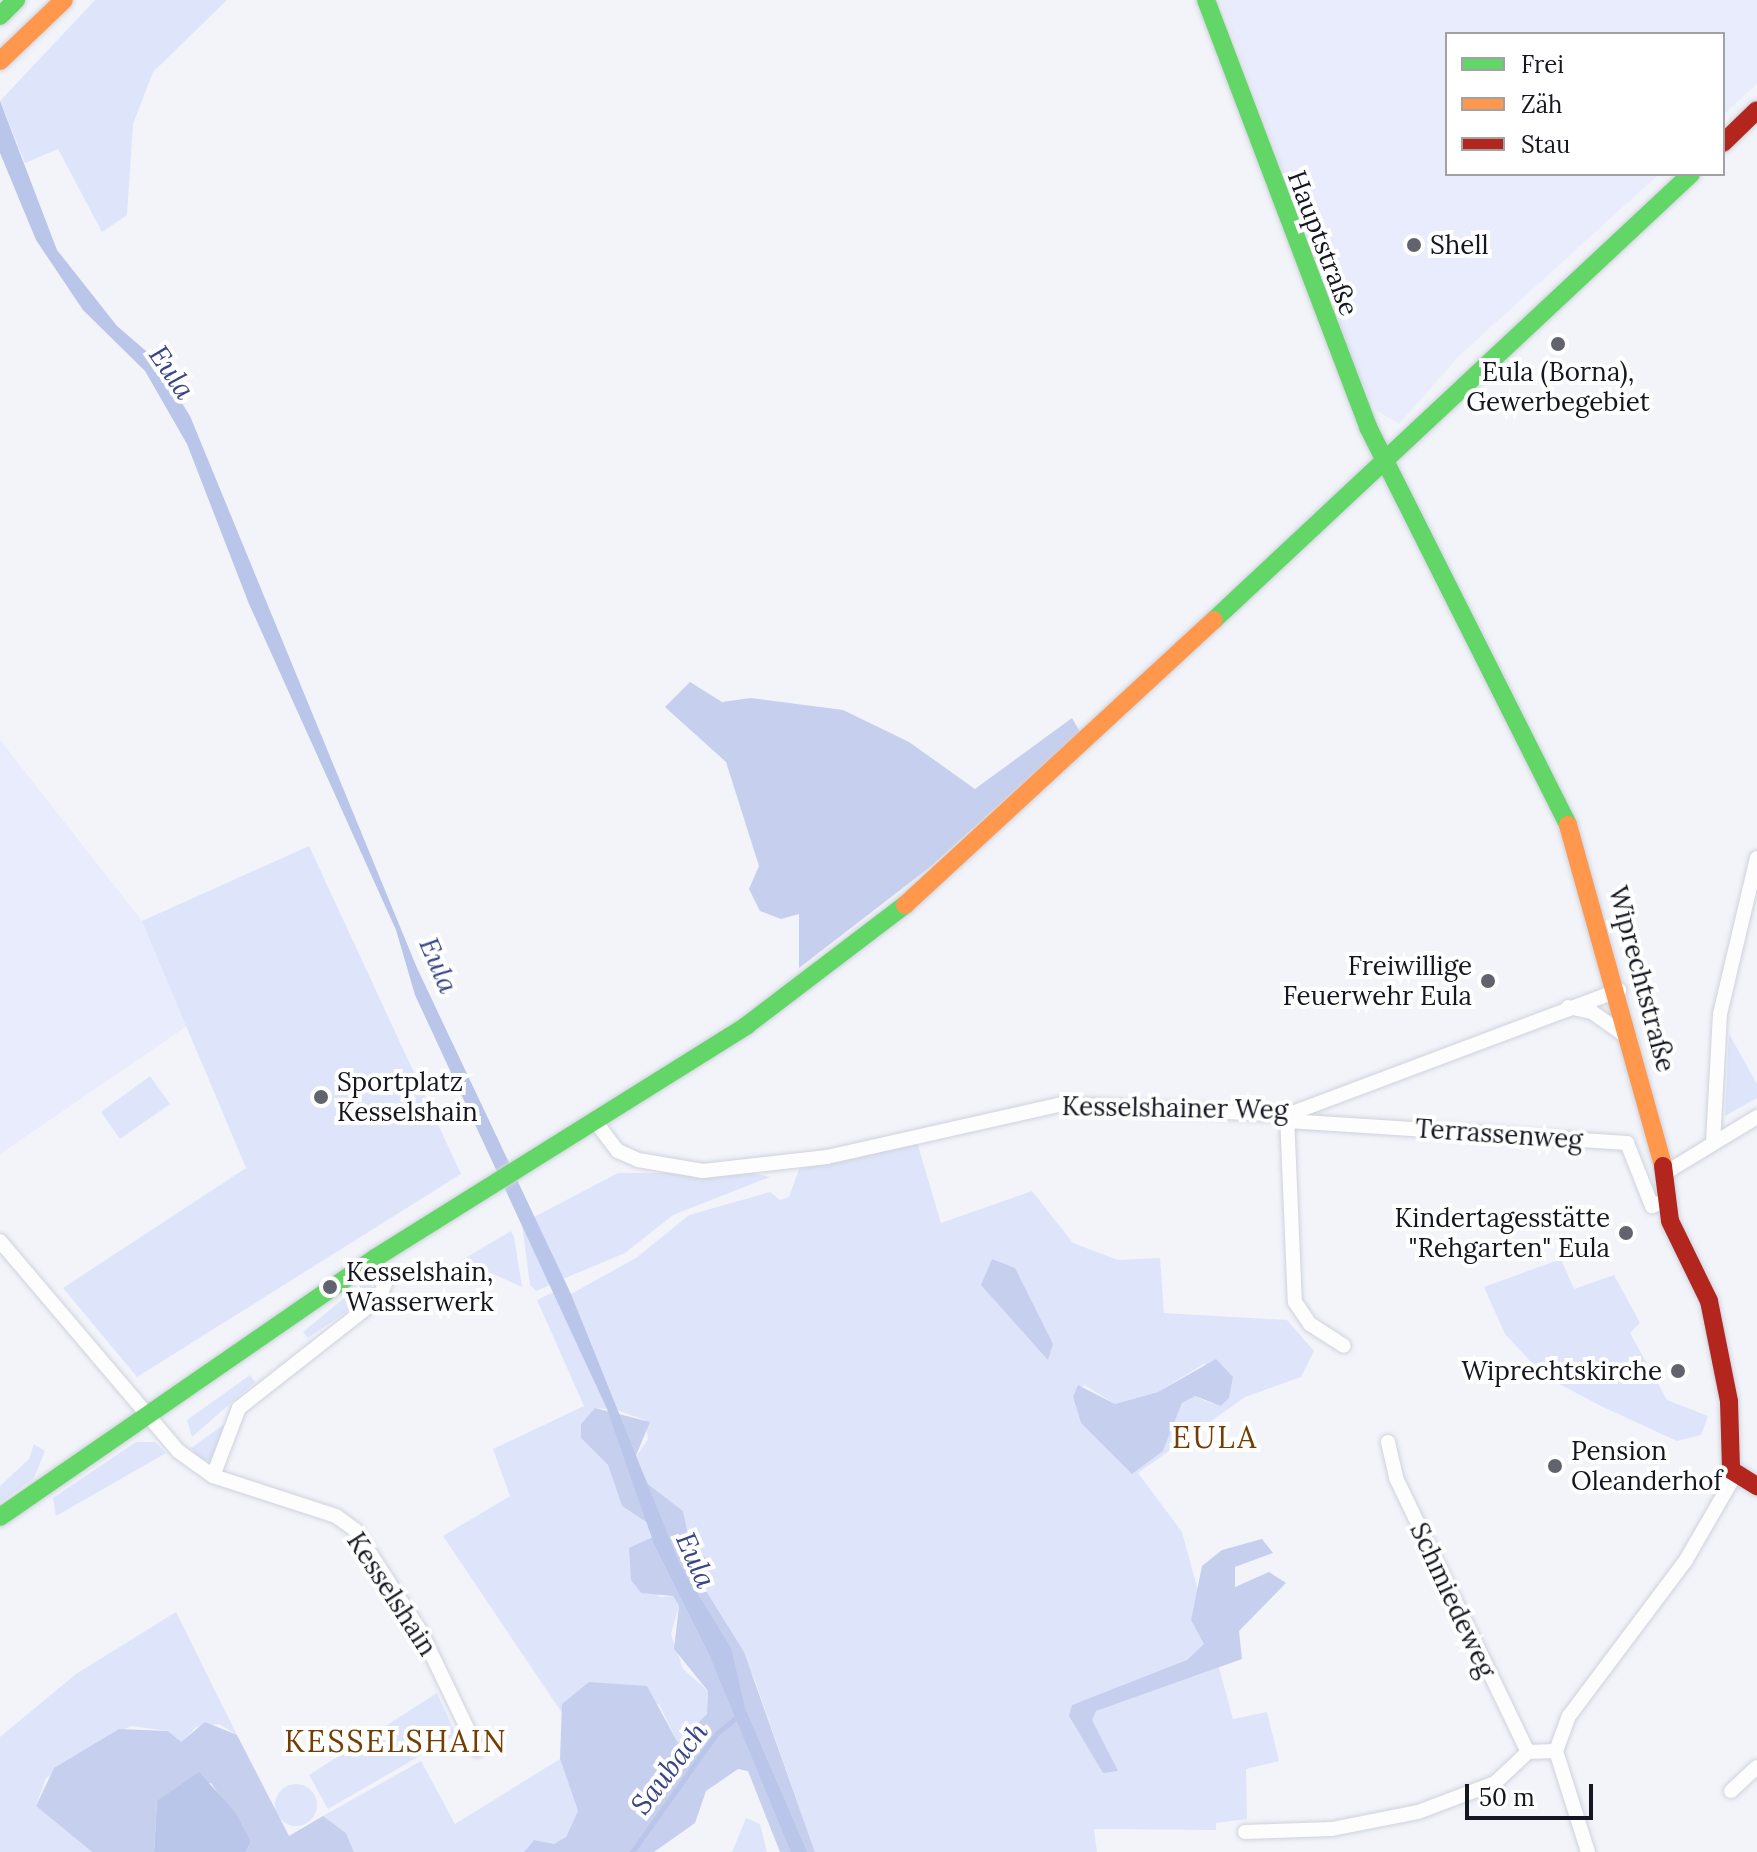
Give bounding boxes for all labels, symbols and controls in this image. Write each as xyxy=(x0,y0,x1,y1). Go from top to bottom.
legend xyxy=(1445,32,1725,176)
text: Frei xyxy=(1521,49,1564,80)
text: Zäh xyxy=(1521,89,1562,120)
text: Stau xyxy=(1521,129,1570,160)
street label: Hauptstraße xyxy=(1281,166,1365,320)
place label: Shell xyxy=(1430,229,1489,261)
marker: Shell xyxy=(1405,236,1423,254)
marker: Eula (Borna), Gewerbegebiet xyxy=(1549,335,1567,353)
water label: Eula xyxy=(142,339,202,405)
place label: Eula (Borna), Gewerbegebiet xyxy=(1466,356,1650,418)
street label: Wiprechtstraße xyxy=(1602,883,1682,1075)
water label: Eula xyxy=(412,932,466,998)
place label: Freiwillige Feuerwehr Eula xyxy=(1283,950,1472,1012)
marker: Freiwillige Feuerwehr Eula xyxy=(1479,972,1497,990)
place label: Sportplatz Kesselshain xyxy=(337,1066,478,1128)
marker: Sportplatz Kesselshain xyxy=(312,1088,330,1106)
street label: Kesselshainer Weg xyxy=(1062,1090,1288,1126)
street label: Terrassenweg xyxy=(1414,1113,1584,1155)
place label: Kindertagesstätte "Rehgarten" Eula xyxy=(1394,1202,1610,1264)
marker: Kindertagesstätte "Rehgarten" Eula xyxy=(1617,1224,1635,1242)
place label: Kesselshain, Wasserwerk xyxy=(346,1256,494,1318)
marker: Kesselshain, Wasserwerk xyxy=(321,1278,339,1296)
place label: Wiprechtskirche xyxy=(1462,1355,1662,1387)
marker: Wiprechtskirche xyxy=(1669,1362,1687,1380)
district label: EULA xyxy=(1172,1419,1258,1455)
place label: Pension Oleanderhof xyxy=(1571,1435,1722,1496)
marker: Pension Oleanderhof xyxy=(1546,1457,1564,1475)
street label: Schmiedeweg xyxy=(1404,1518,1502,1682)
street label: Kesselshain xyxy=(341,1526,443,1662)
water label: Eula xyxy=(669,1527,723,1593)
water label: Saubach xyxy=(623,1715,715,1821)
district label: KESSELSHAIN xyxy=(284,1723,508,1759)
scale bar xyxy=(1469,1768,1597,1818)
text: 50 m xyxy=(1479,1782,1535,1813)

